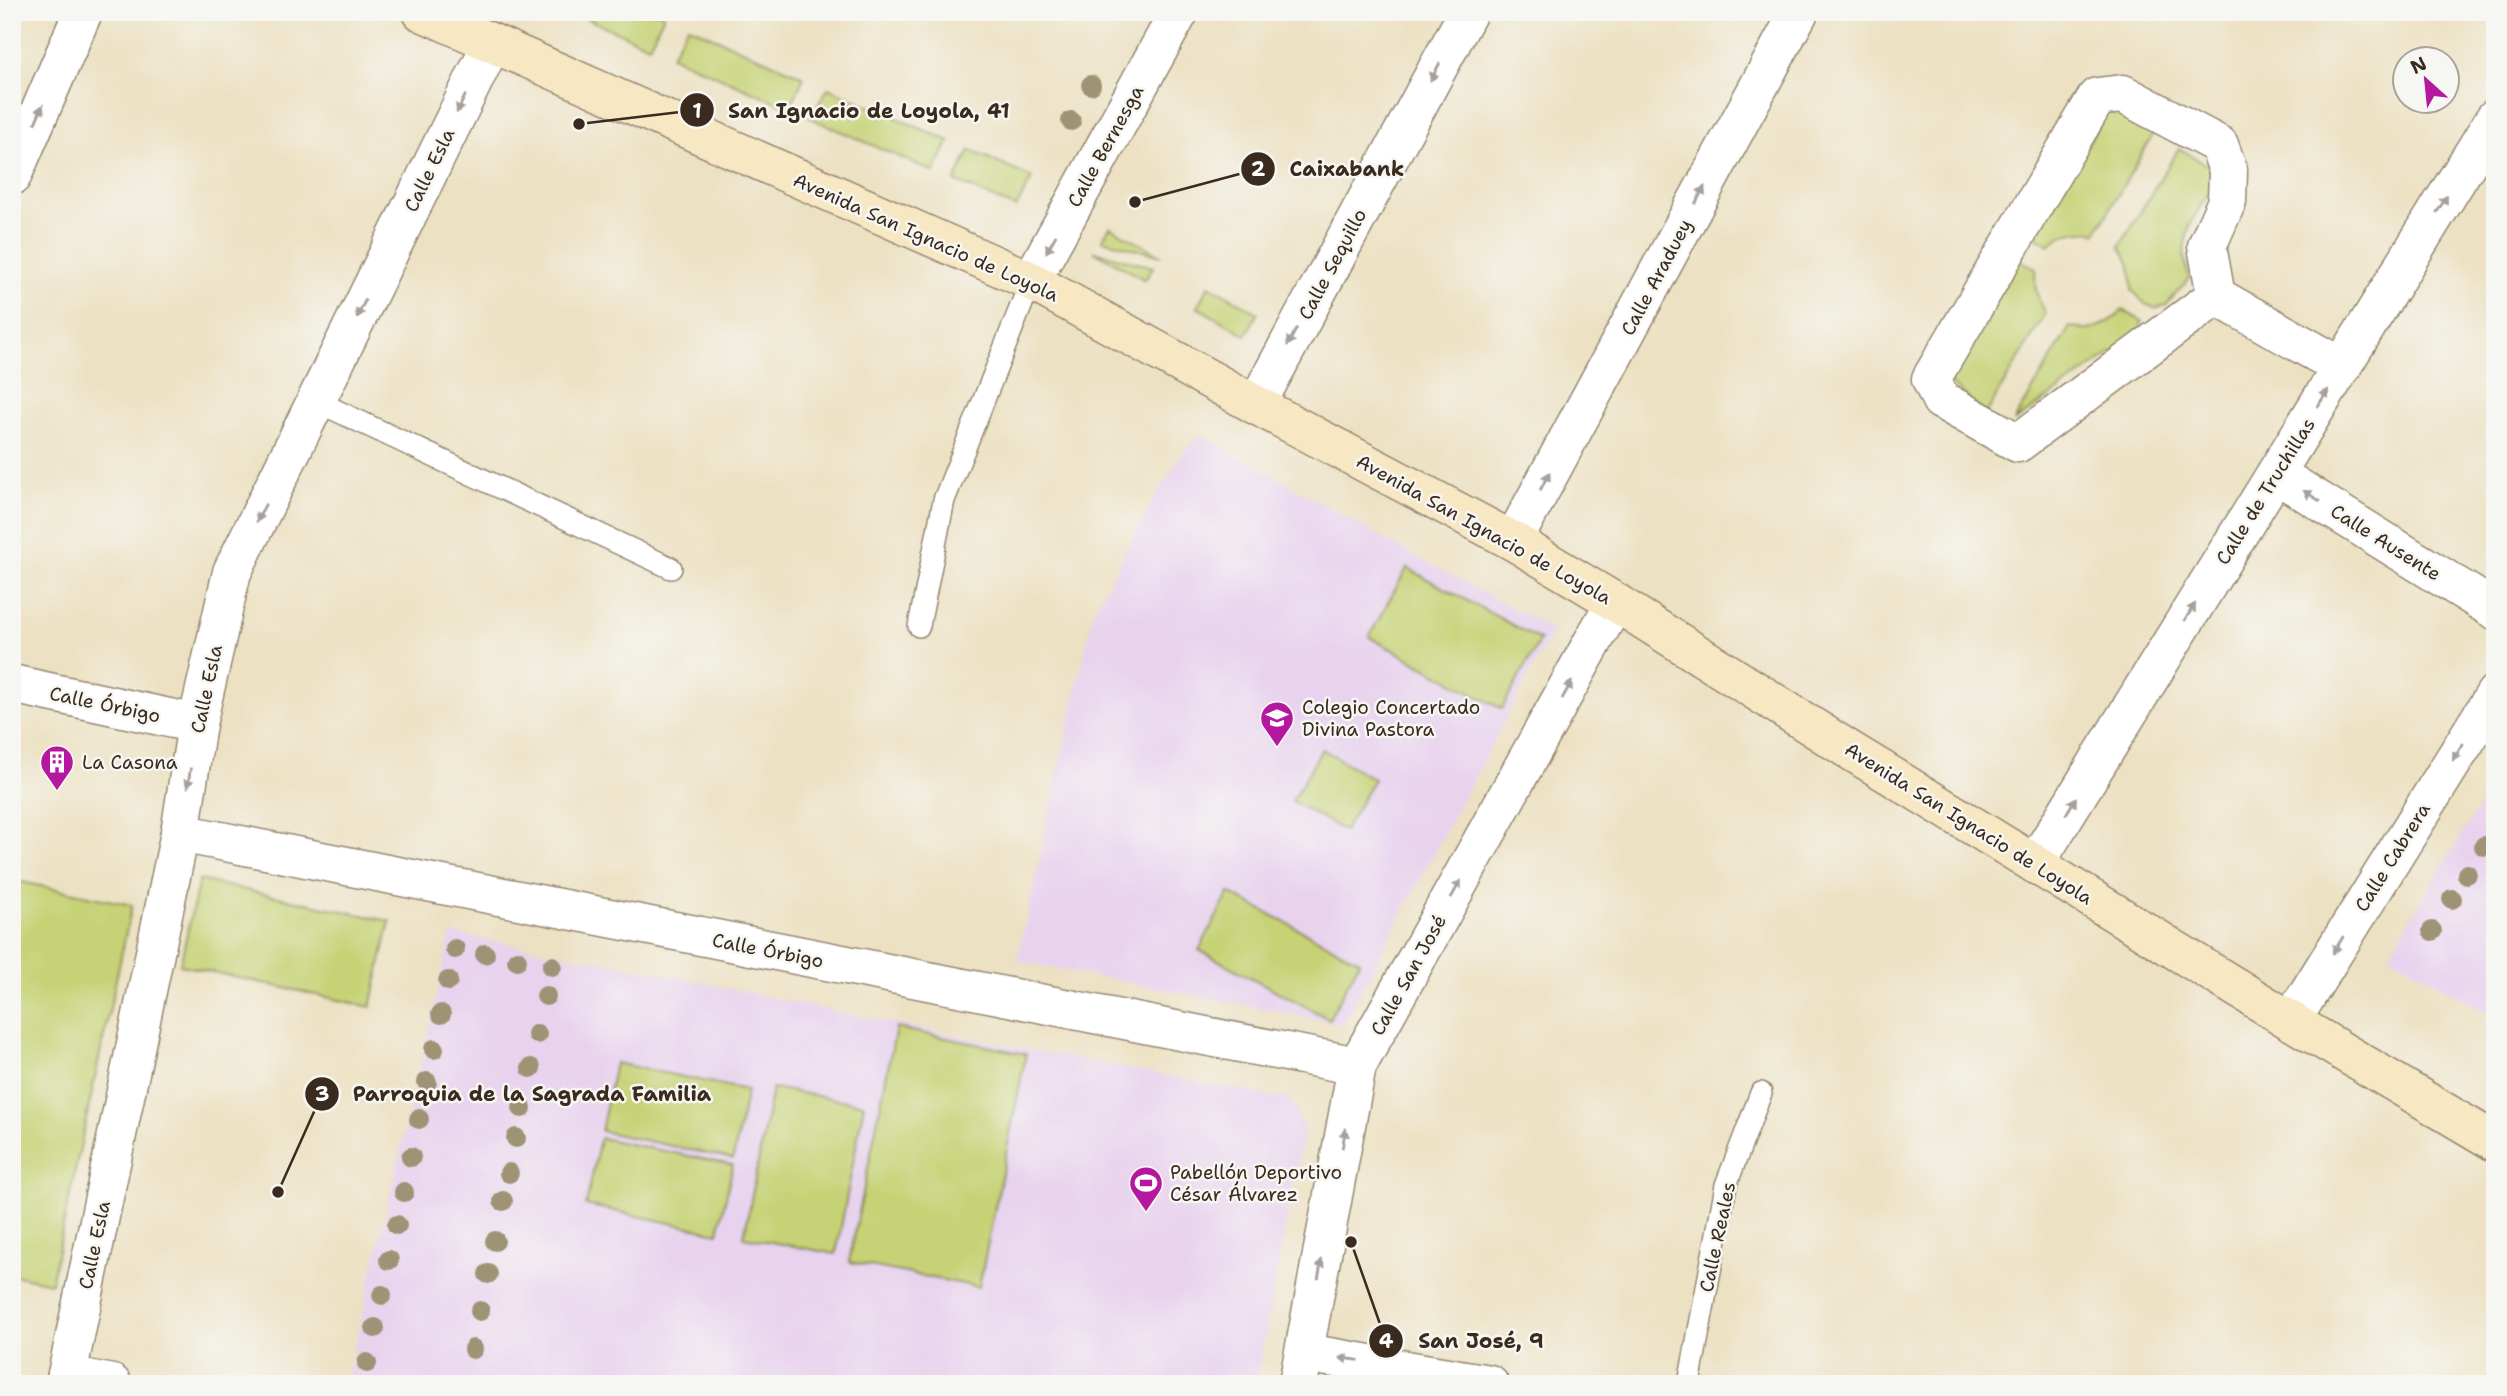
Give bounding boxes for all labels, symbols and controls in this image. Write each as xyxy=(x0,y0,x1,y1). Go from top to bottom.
north arrow xyxy=(2392,46,2462,116)
text: N xyxy=(2406,51,2431,80)
one-way arrow xyxy=(1430,63,1442,83)
street label: Calle Bernesga xyxy=(1062,81,1149,212)
callout: San Ignacio de Loyola, 41 xyxy=(680,89,1024,131)
one-way arrow xyxy=(456,94,467,114)
text: 1 xyxy=(692,97,702,125)
text: San Ignacio de Loyola, 41 xyxy=(728,97,1010,125)
one-way arrow xyxy=(34,103,45,124)
street label: Calle Esla xyxy=(399,124,460,216)
callout: Caixabank xyxy=(1240,148,1418,190)
text: 2 xyxy=(1251,155,1266,183)
text: Caixabank xyxy=(1290,155,1404,183)
street label: Avenida San Ignacio de Loyola xyxy=(789,167,1063,308)
one-way arrow xyxy=(1694,185,1706,205)
one-way arrow xyxy=(2435,195,2448,214)
street label: Calle Sequillo xyxy=(1293,204,1372,324)
street label: Calle Araduey xyxy=(1615,215,1698,340)
one-way arrow xyxy=(1045,234,1057,253)
one-way arrow xyxy=(356,299,367,319)
one-way arrow xyxy=(1287,327,1298,347)
one-way arrow xyxy=(2316,388,2329,408)
street label: Calle de Truchillas xyxy=(2210,413,2321,569)
street label: Avenida San Ignacio de Loyola xyxy=(1352,449,1616,610)
one-way arrow xyxy=(1539,472,1551,491)
one-way arrow xyxy=(2302,489,2322,502)
street label: Calle Ausente xyxy=(2326,499,2446,586)
one-way arrow xyxy=(256,503,267,523)
one-way arrow xyxy=(2184,603,2197,622)
street label: Calle Esla xyxy=(185,642,228,736)
street label: Calle Órbigo xyxy=(47,680,163,728)
one-way arrow xyxy=(1561,680,1573,699)
place label: Colegio Concertado Divina Pastora xyxy=(1302,695,1480,742)
school or university icon: Colegio Concertado Divina Pastora xyxy=(1258,699,1296,748)
street label: Avenida San Ignacio de Loyola xyxy=(1840,737,2098,910)
one-way arrow xyxy=(2452,742,2465,762)
building icon: La Casona xyxy=(38,743,76,792)
place label: La Casona xyxy=(82,750,178,775)
one-way arrow xyxy=(183,767,194,789)
one-way arrow xyxy=(2065,796,2077,815)
street label: Calle Cabrera xyxy=(2349,798,2436,916)
one-way arrow xyxy=(1450,879,1462,898)
street label: Calle San José xyxy=(1365,910,1452,1040)
street label: Calle Órbigo xyxy=(710,926,826,974)
one-way arrow xyxy=(2331,935,2344,954)
callout: Parroquia de la Sagrada Familia xyxy=(304,1073,726,1115)
text: 3 xyxy=(315,1080,329,1108)
text: Parroquia de la Sagrada Familia xyxy=(353,1080,712,1108)
one-way arrow xyxy=(1339,1127,1350,1149)
place label: Pabellón Deportivo César Álvarez xyxy=(1170,1160,1342,1207)
sports icon: Pabellón Deportivo César Álvarez xyxy=(1127,1164,1165,1213)
street label: Calle Reales xyxy=(1694,1180,1741,1294)
street label: Calle Esla xyxy=(73,1198,116,1292)
one-way arrow xyxy=(1315,1258,1326,1280)
callout: San José, 9 xyxy=(1369,1320,1557,1362)
text: 4 xyxy=(1379,1327,1394,1355)
text: San José, 9 xyxy=(1418,1327,1544,1355)
one-way arrow xyxy=(1338,1354,1360,1365)

